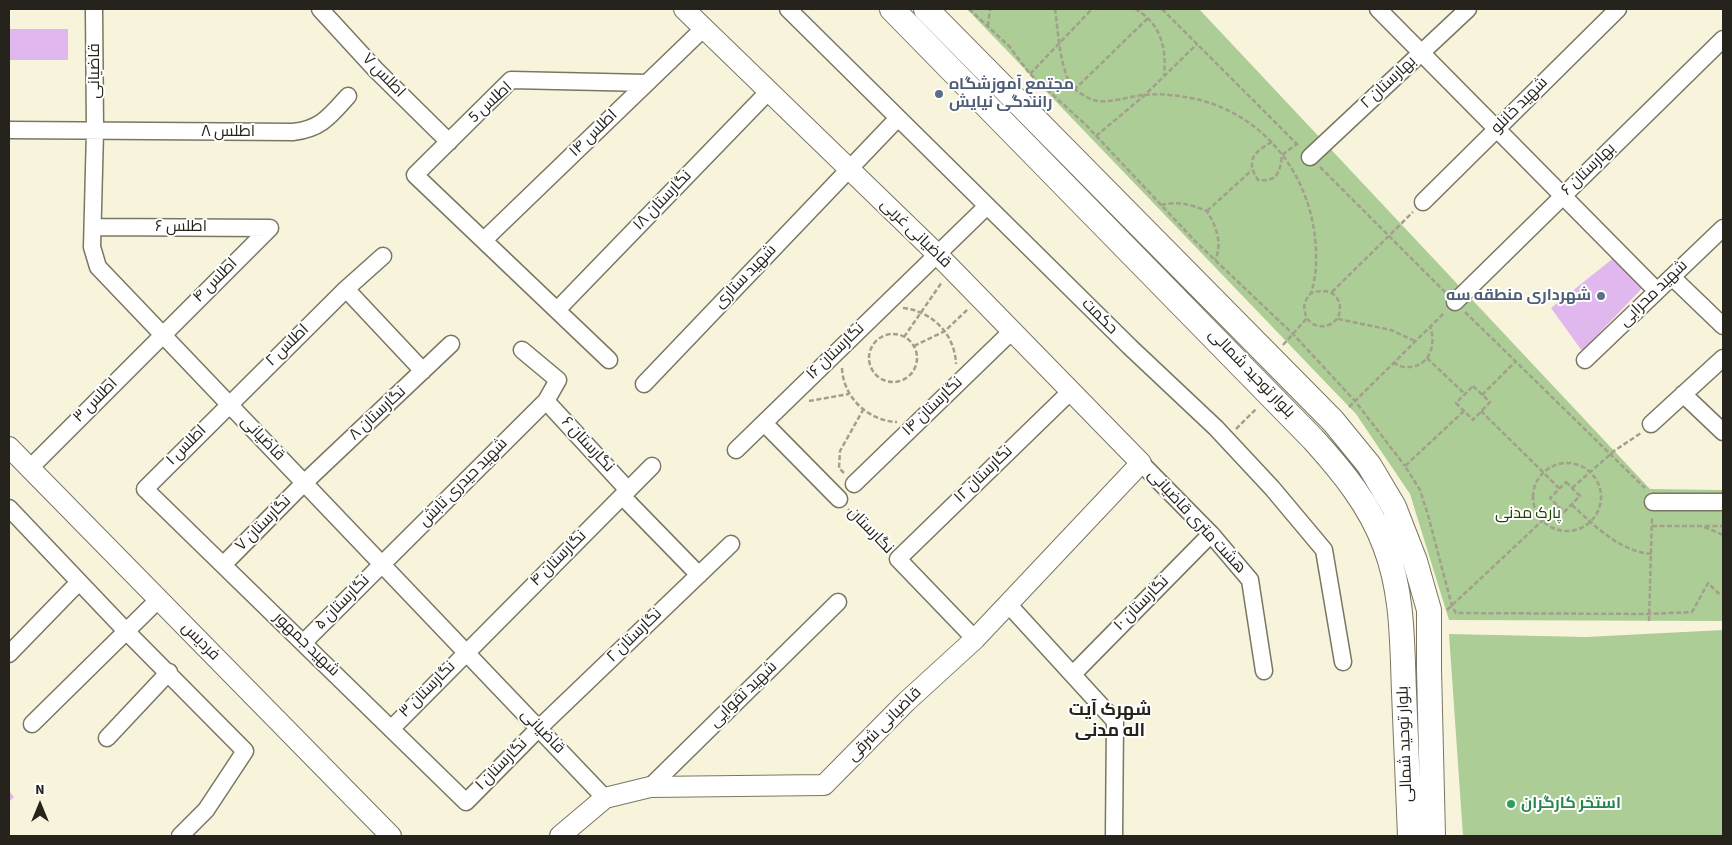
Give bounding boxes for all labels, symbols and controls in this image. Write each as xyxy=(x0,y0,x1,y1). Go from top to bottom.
street label: قاضیانی xyxy=(85,43,105,99)
street label: اطلس ۷ xyxy=(357,50,409,102)
street label: بهارستان ۲ xyxy=(1357,53,1421,113)
street label: شهید خانلو xyxy=(1488,74,1552,138)
place label: مجتمع آموزشگاه رانندگی نیایش xyxy=(949,75,1074,113)
street label: اطلس 5 xyxy=(465,78,517,128)
marker: مجتمع آموزشگاه رانندگی نیایش xyxy=(933,88,945,100)
street label: اطلس ۱۴ xyxy=(566,106,622,162)
street label: اطلس ۸ xyxy=(201,122,255,142)
street label: بهارستان ۶ xyxy=(1558,140,1620,200)
street label: نگارستان ۱۸ xyxy=(630,167,696,235)
street label: قاضیانی غربی xyxy=(876,195,954,273)
street label: اطلس ۶ xyxy=(155,217,207,237)
street label: شهید ستاری xyxy=(711,241,781,313)
street label: اطلس ۴ xyxy=(190,255,242,307)
street label: شهید محرابی xyxy=(1616,257,1692,331)
place label: شهرداری منطقه سه xyxy=(1446,286,1591,306)
marker: شهرداری منطقه سه xyxy=(1595,290,1607,302)
street label: حکمت xyxy=(1077,295,1121,339)
street label: نگارستان ۱۶ xyxy=(803,320,869,384)
street label: اطلس ۲ xyxy=(262,321,314,371)
street label: بلوار توحید شمالی xyxy=(1204,326,1298,422)
street label: نگارستان ۱۴ xyxy=(899,373,967,441)
street label: اطلس ۳ xyxy=(70,375,122,427)
street label: نگارستان ۸ xyxy=(345,383,411,445)
street label: قاضیانی xyxy=(236,412,288,466)
street label: نگارستان ۶ xyxy=(557,413,617,477)
street label: اطلس ۱ xyxy=(163,422,211,470)
street label: شهید حیدری تابش xyxy=(416,435,512,531)
street label: نگارستان ۱۲ xyxy=(951,442,1017,508)
street label: هشت متری قاضیانی xyxy=(1143,466,1249,578)
street label: نگارستان ۷ xyxy=(232,492,296,556)
street label: نگارستان xyxy=(843,504,897,558)
park label: پارک مدنی xyxy=(1495,504,1561,524)
street label: نگارستان ۴ xyxy=(527,527,591,591)
street label: نگارستان ۵ xyxy=(312,572,374,634)
street label: نگارستان ۱۰ xyxy=(1110,572,1174,636)
street label: نگارستان ۲ xyxy=(603,605,667,667)
street label: شهید جمهور xyxy=(269,609,343,681)
street label: فردیس xyxy=(177,619,223,665)
street label: نگارستان ۳ xyxy=(396,658,460,722)
street label: شهید تقوایی xyxy=(706,658,782,732)
street label: قاضیانی شرقی xyxy=(844,684,926,766)
street label: بلوار توحید شمالی xyxy=(1394,686,1418,802)
district label: شهرک آیت اله مدنی xyxy=(1069,700,1151,742)
street label: قاضیانی xyxy=(516,705,568,759)
street label: نگارستان ۱ xyxy=(472,735,532,795)
north arrow xyxy=(15,780,65,830)
text: N xyxy=(35,780,45,800)
place label: استخر کارگران xyxy=(1521,794,1621,814)
marker: استخر کارگران xyxy=(1505,798,1517,810)

